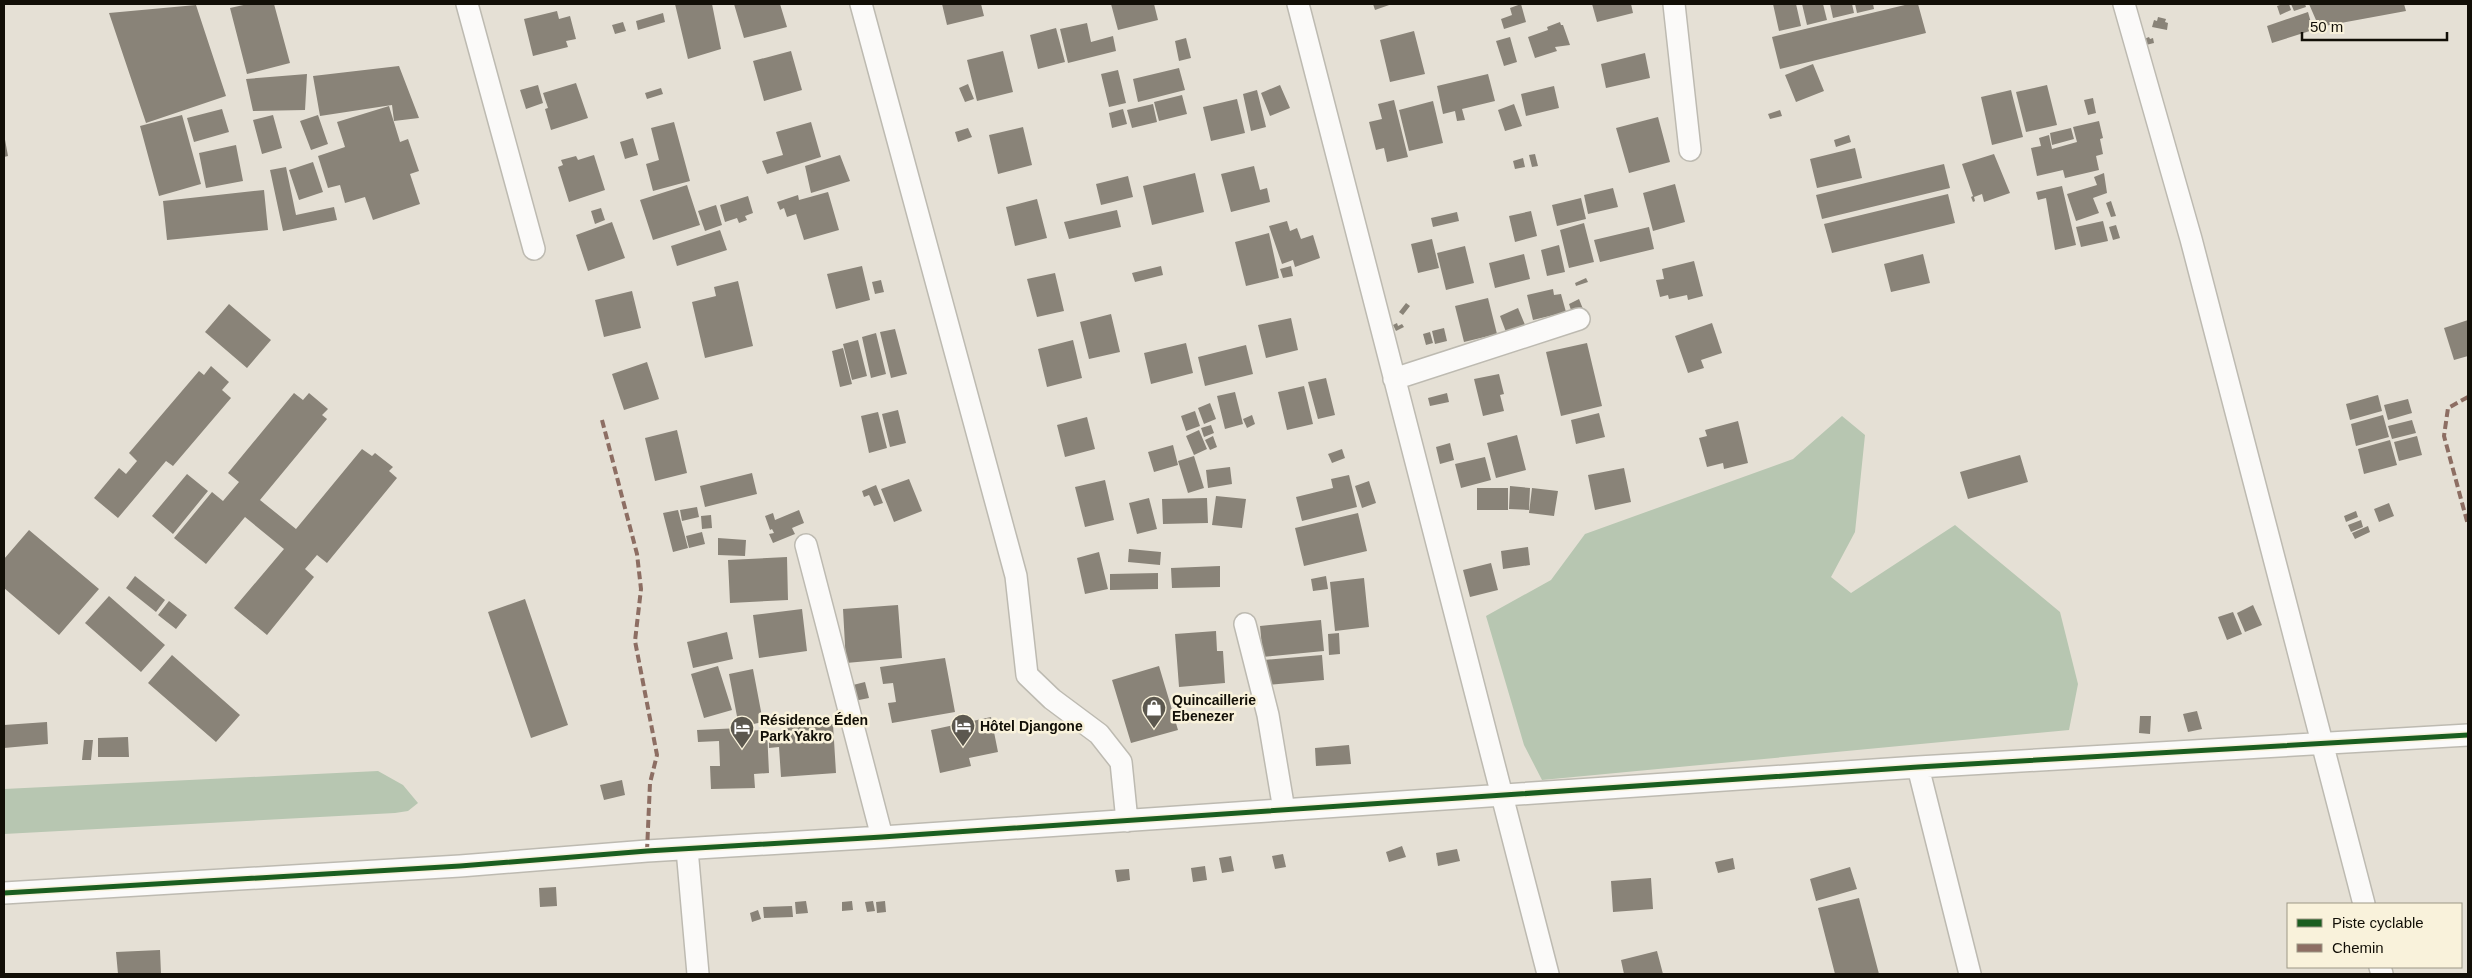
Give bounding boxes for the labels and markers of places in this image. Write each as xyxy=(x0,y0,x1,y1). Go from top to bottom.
place label: Quincaillerie Ebenezer xyxy=(1172,692,1256,724)
shop icon: Quincaillerie Ebenezer xyxy=(1141,695,1167,729)
place label: Résidence Éden Park Yakro xyxy=(760,712,868,744)
hotel icon: Hôtel Djangone xyxy=(950,713,976,747)
hotel icon: Résidence Éden Park Yakro xyxy=(729,715,755,749)
place label: Hôtel Djangone xyxy=(980,718,1083,734)

